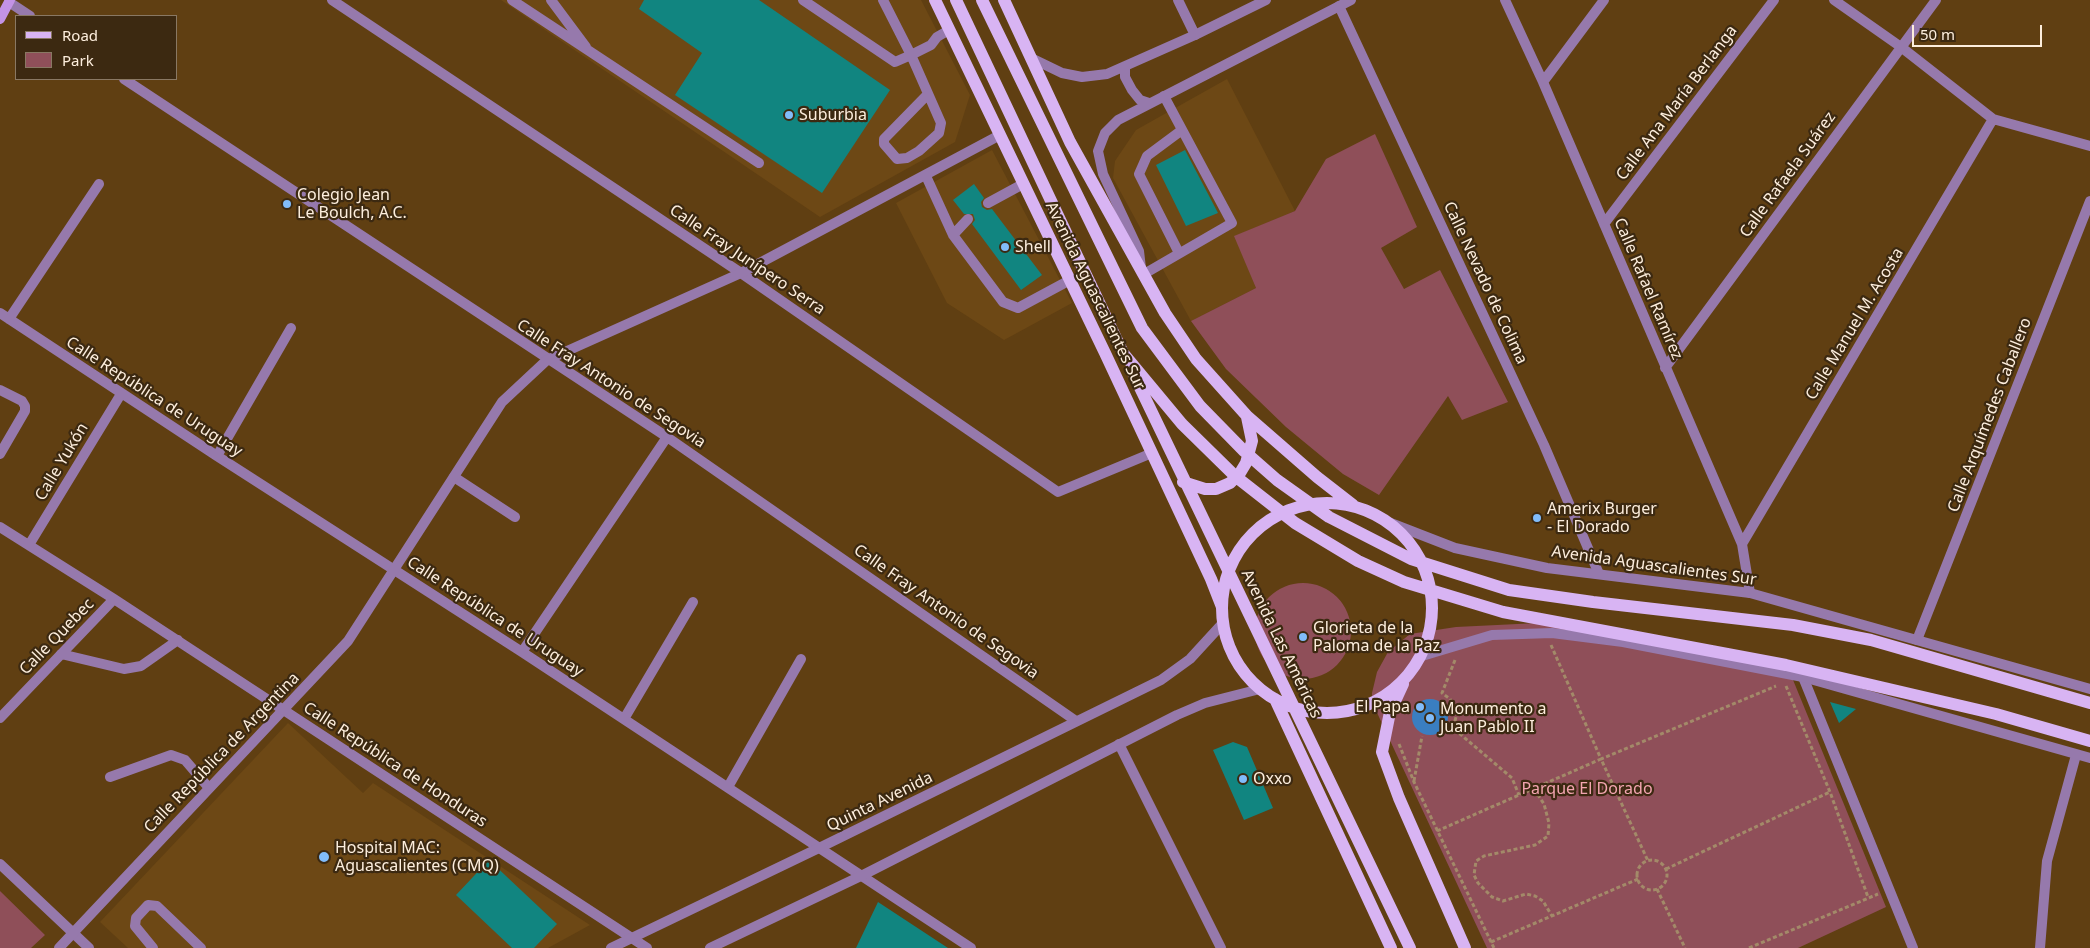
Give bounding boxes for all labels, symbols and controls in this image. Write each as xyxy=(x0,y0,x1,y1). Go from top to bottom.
legend xyxy=(15,15,178,80)
scale bar xyxy=(1915,15,2045,47)
street label: Calle Ana María Berlanga xyxy=(1612,22,1742,184)
text: 50 m xyxy=(1920,24,1955,44)
text: Road xyxy=(62,25,98,45)
text: Park xyxy=(62,50,94,70)
place label: Suburbia xyxy=(799,105,867,125)
street label: Calle Rafaela Suárez xyxy=(1736,108,1840,242)
marker: Suburbia xyxy=(783,109,795,121)
place label: Colegio Jean Le Boulch, A.C. xyxy=(297,185,407,223)
marker: Colegio Jean Le Boulch, A.C. xyxy=(281,198,293,210)
street label: Avenida Aguascalientes Sur xyxy=(1041,199,1149,393)
street label: Calle Nevado de Colima xyxy=(1439,199,1531,367)
street label: Calle Fray Junípero Serra xyxy=(666,201,828,319)
street label: Calle Rafael Ramírez xyxy=(1609,215,1687,363)
place label: Shell xyxy=(1015,237,1051,257)
marker: Shell xyxy=(999,241,1011,253)
street label: Calle Manuel M. Acosta xyxy=(1802,244,1908,404)
street label: Calle Arquímedes Caballero xyxy=(1944,315,2036,515)
street label: Calle Fray Antonio de Segovia xyxy=(513,316,709,452)
street label: Calle República de Uruguay xyxy=(62,333,246,461)
street label: Calle Yukón xyxy=(31,420,93,504)
place label: Amerix Burger - El Dorado xyxy=(1547,499,1657,537)
marker: Amerix Burger - El Dorado xyxy=(1531,512,1543,524)
street label: Calle Fray Antonio de Segovia xyxy=(850,541,1042,683)
street label: Avenida Aguascalientes Sur xyxy=(1550,542,1758,590)
street label: Calle República de Uruguay xyxy=(403,553,587,681)
street label: Avenida Las Américas xyxy=(1237,567,1325,721)
street label: Calle Quebec xyxy=(16,595,98,679)
place label: Glorieta de la Paloma de la Paz xyxy=(1313,618,1440,656)
marker: Glorieta de la Paloma de la Paz xyxy=(1297,631,1309,643)
street label: Calle República de Argentina xyxy=(140,669,304,837)
place label: El Papa xyxy=(1355,697,1410,717)
street label: Calle República de Honduras xyxy=(300,698,490,832)
place label: Monumento a Juan Pablo II xyxy=(1440,699,1546,737)
marker: El Papa xyxy=(1414,701,1426,713)
marker: Monumento a Juan Pablo II xyxy=(1424,712,1436,724)
street label: Quinta Avenida xyxy=(824,768,936,836)
place label: Oxxo xyxy=(1253,769,1292,789)
marker: Oxxo xyxy=(1237,773,1249,785)
park label: Parque El Dorado xyxy=(1521,779,1653,799)
place label: Hospital MAC: Aguascalientes (CMQ) xyxy=(335,838,499,876)
marker: Hospital MAC: Aguascalientes (CMQ) xyxy=(317,850,331,864)

